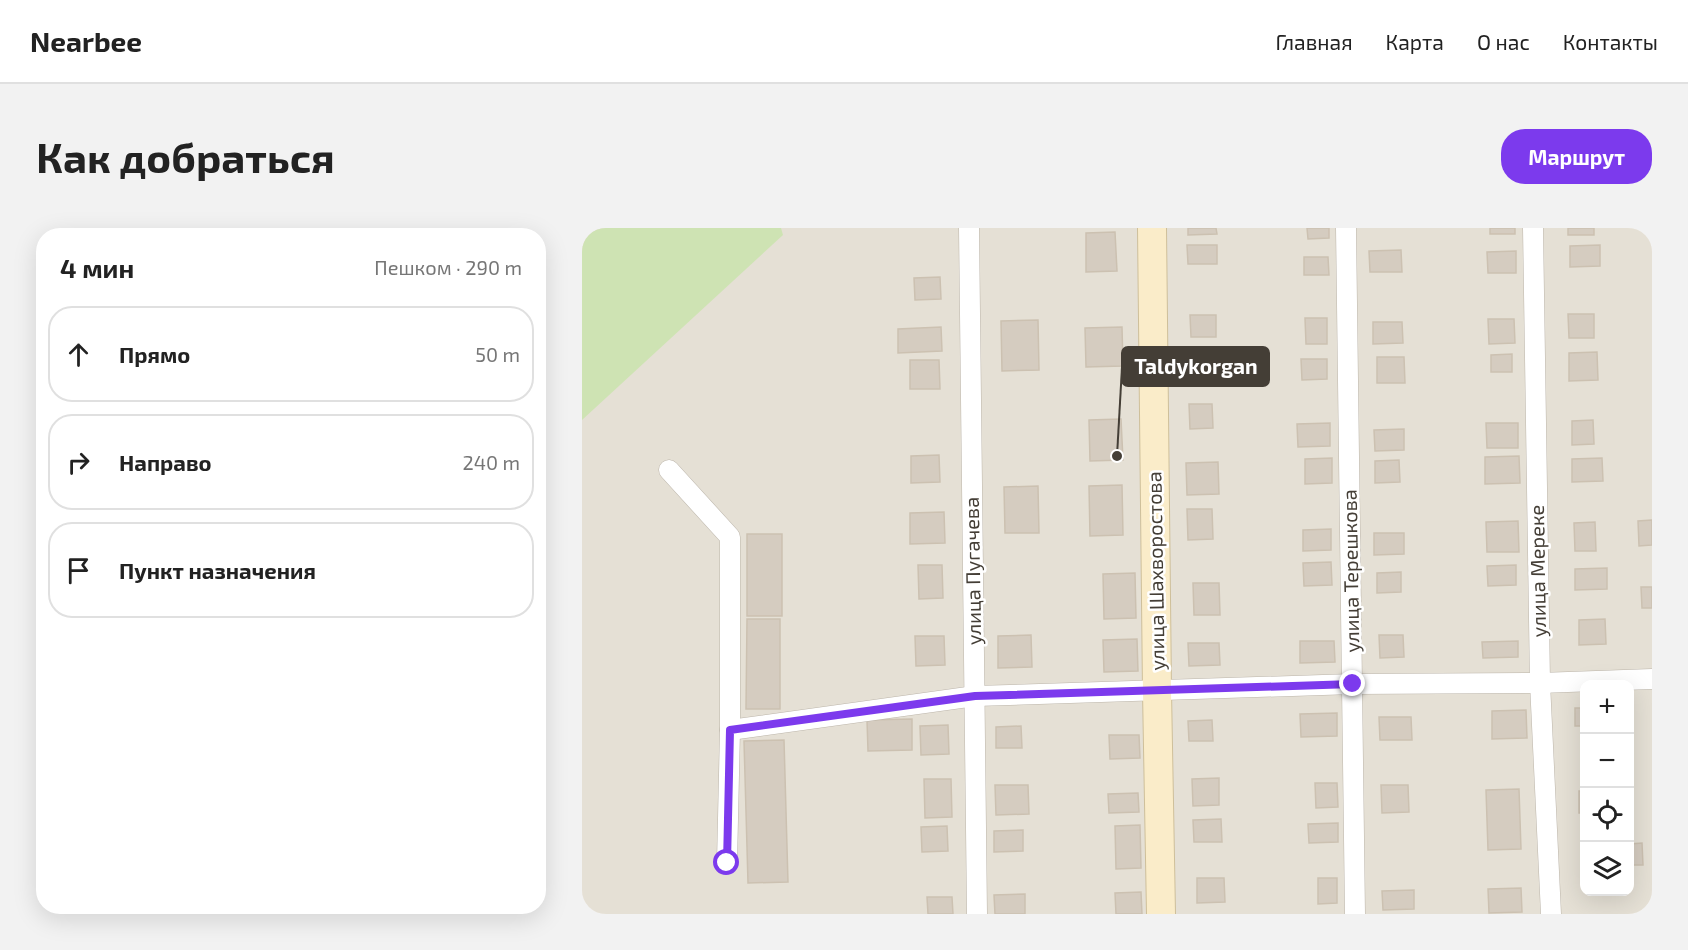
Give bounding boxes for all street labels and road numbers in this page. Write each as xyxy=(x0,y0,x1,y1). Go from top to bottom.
street label: улица Шахворостова xyxy=(1141,471,1170,671)
street label: улица Терешкова xyxy=(1337,489,1364,653)
street label: улица Пугачева xyxy=(959,497,986,645)
street label: улица Мереке xyxy=(1524,505,1551,637)

